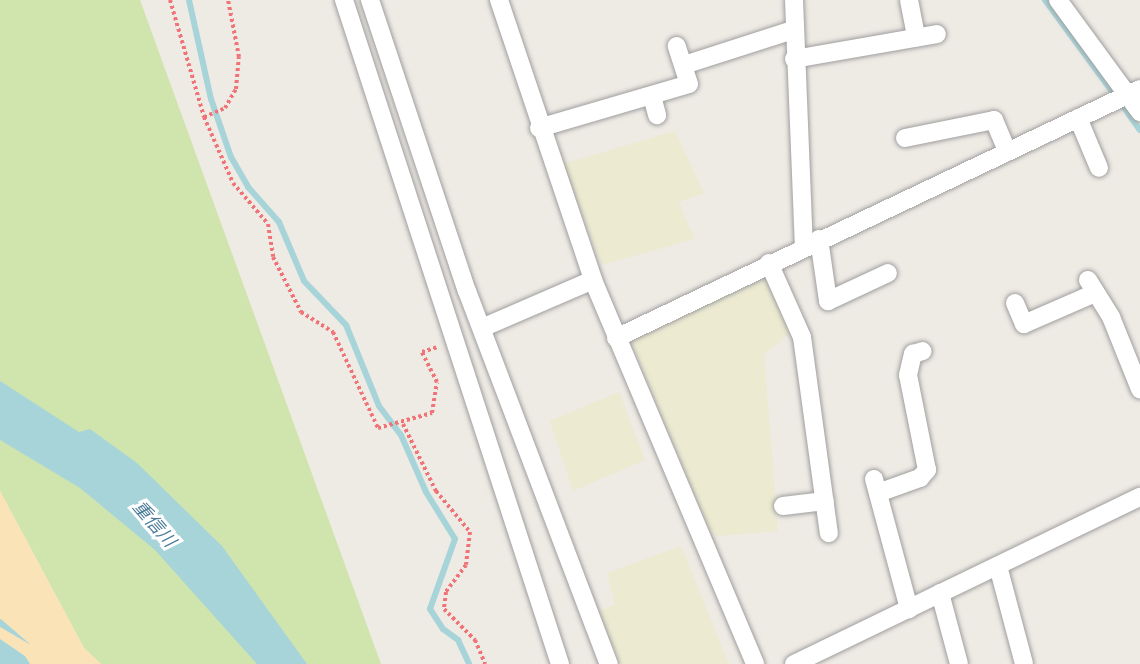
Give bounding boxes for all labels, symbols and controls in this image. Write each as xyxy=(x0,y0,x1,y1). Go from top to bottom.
water label: 重信川 xyxy=(128,497,180,551)

